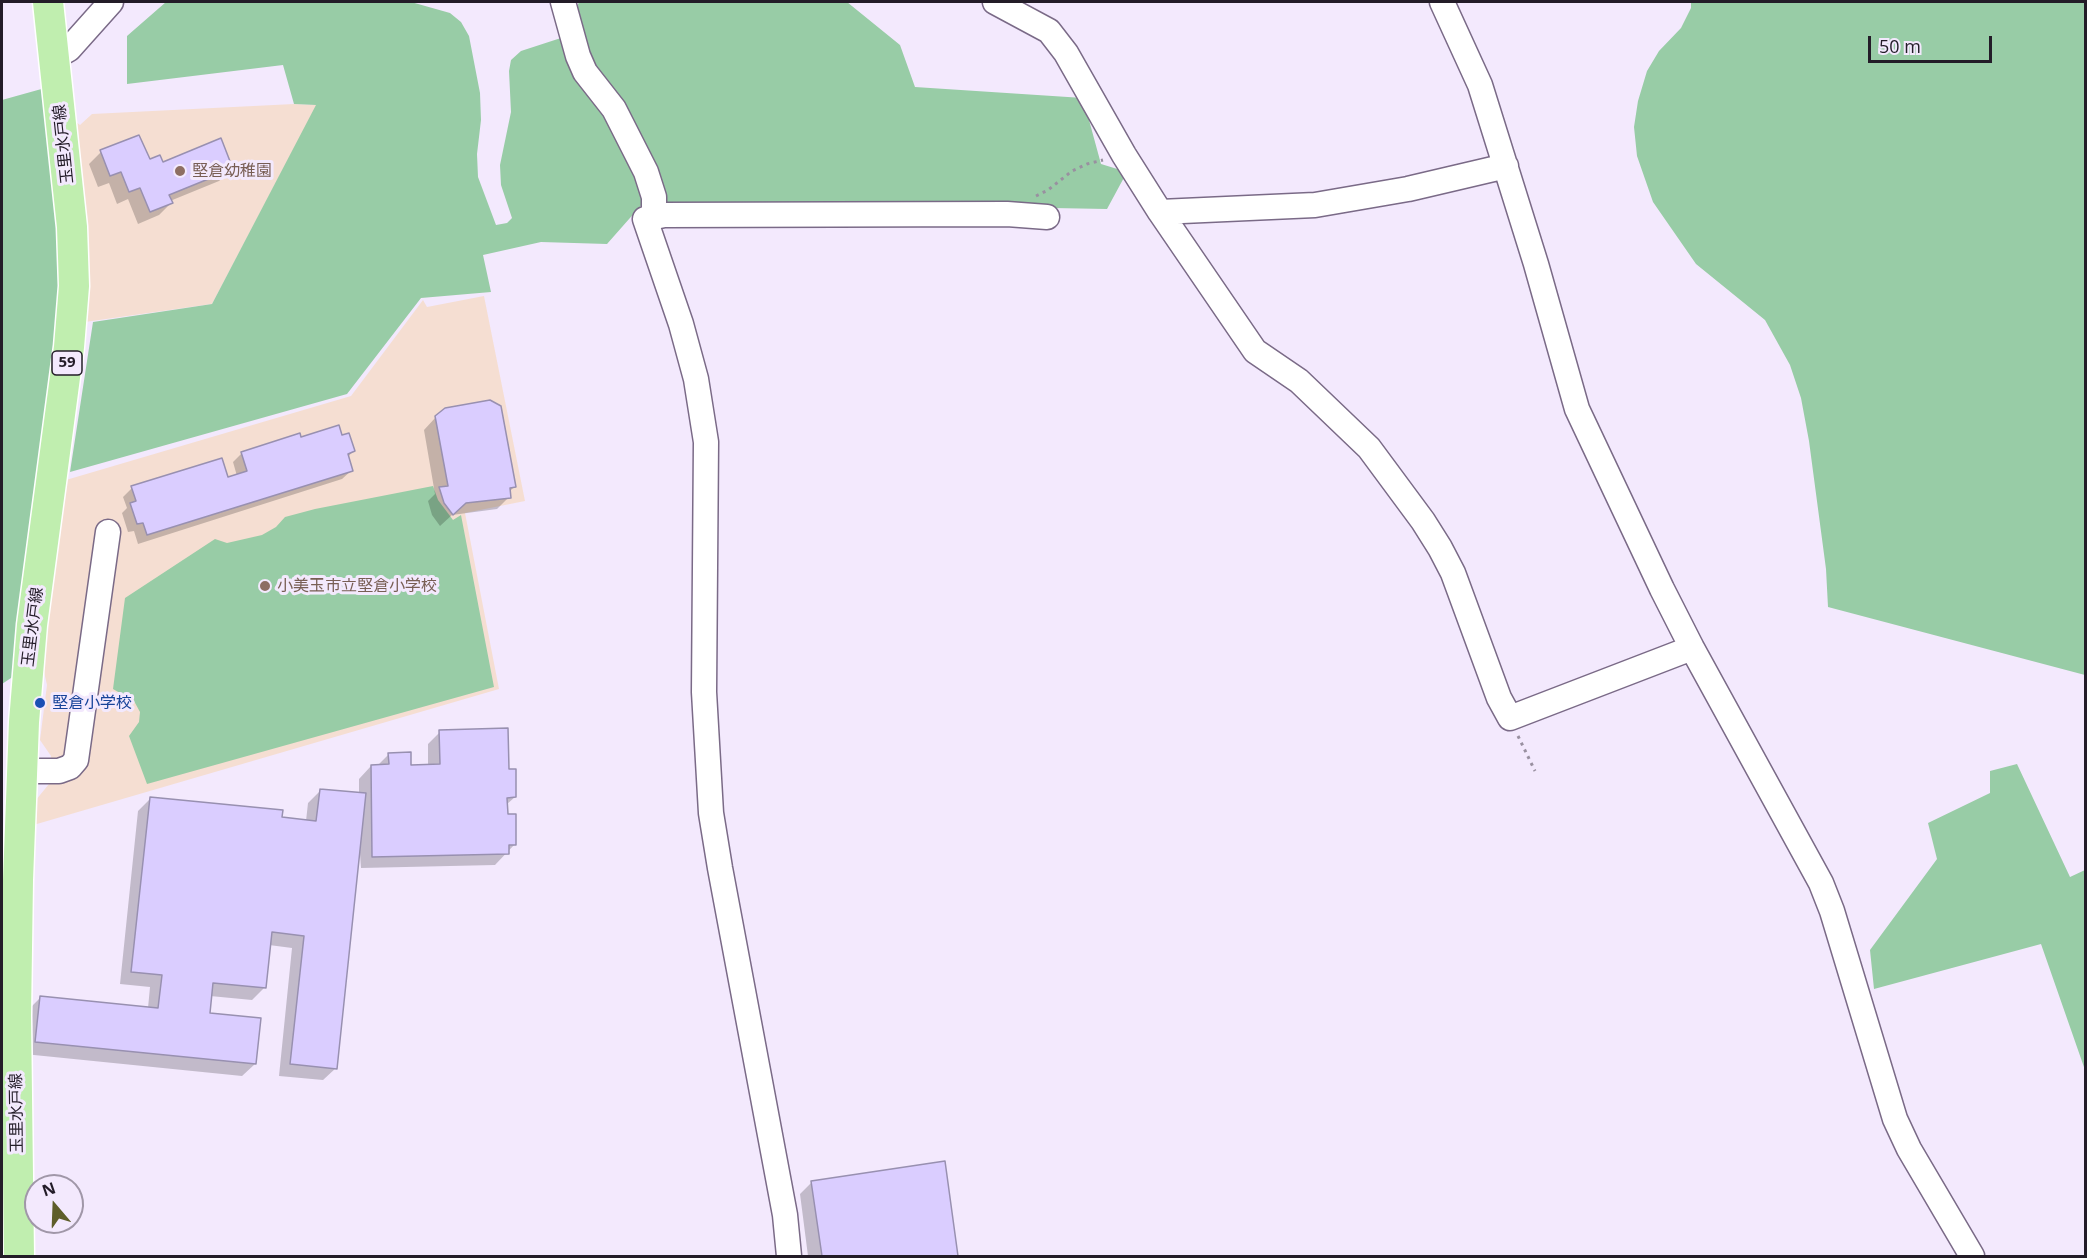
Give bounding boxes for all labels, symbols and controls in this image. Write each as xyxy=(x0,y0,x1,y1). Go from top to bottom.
scale bar xyxy=(1871,24,1996,62)
text: 50 m xyxy=(1879,34,1921,58)
street label: 玉里水戸線 xyxy=(50,103,78,185)
place label: 堅倉幼稚園 xyxy=(192,161,272,181)
marker: 堅倉幼稚園 xyxy=(173,164,187,178)
road number: 59 xyxy=(52,351,82,375)
place label: 小美玉市立堅倉小学校 xyxy=(277,576,437,596)
marker: 小美玉市立堅倉小学校 xyxy=(258,579,272,593)
street label: 玉里水戸線 xyxy=(19,586,47,668)
place label: 堅倉小学校 xyxy=(52,693,132,713)
marker: 堅倉小学校 xyxy=(33,696,47,710)
street label: 玉里水戸線 xyxy=(7,1073,27,1153)
north arrow xyxy=(24,1174,84,1234)
text: N xyxy=(39,1176,59,1201)

